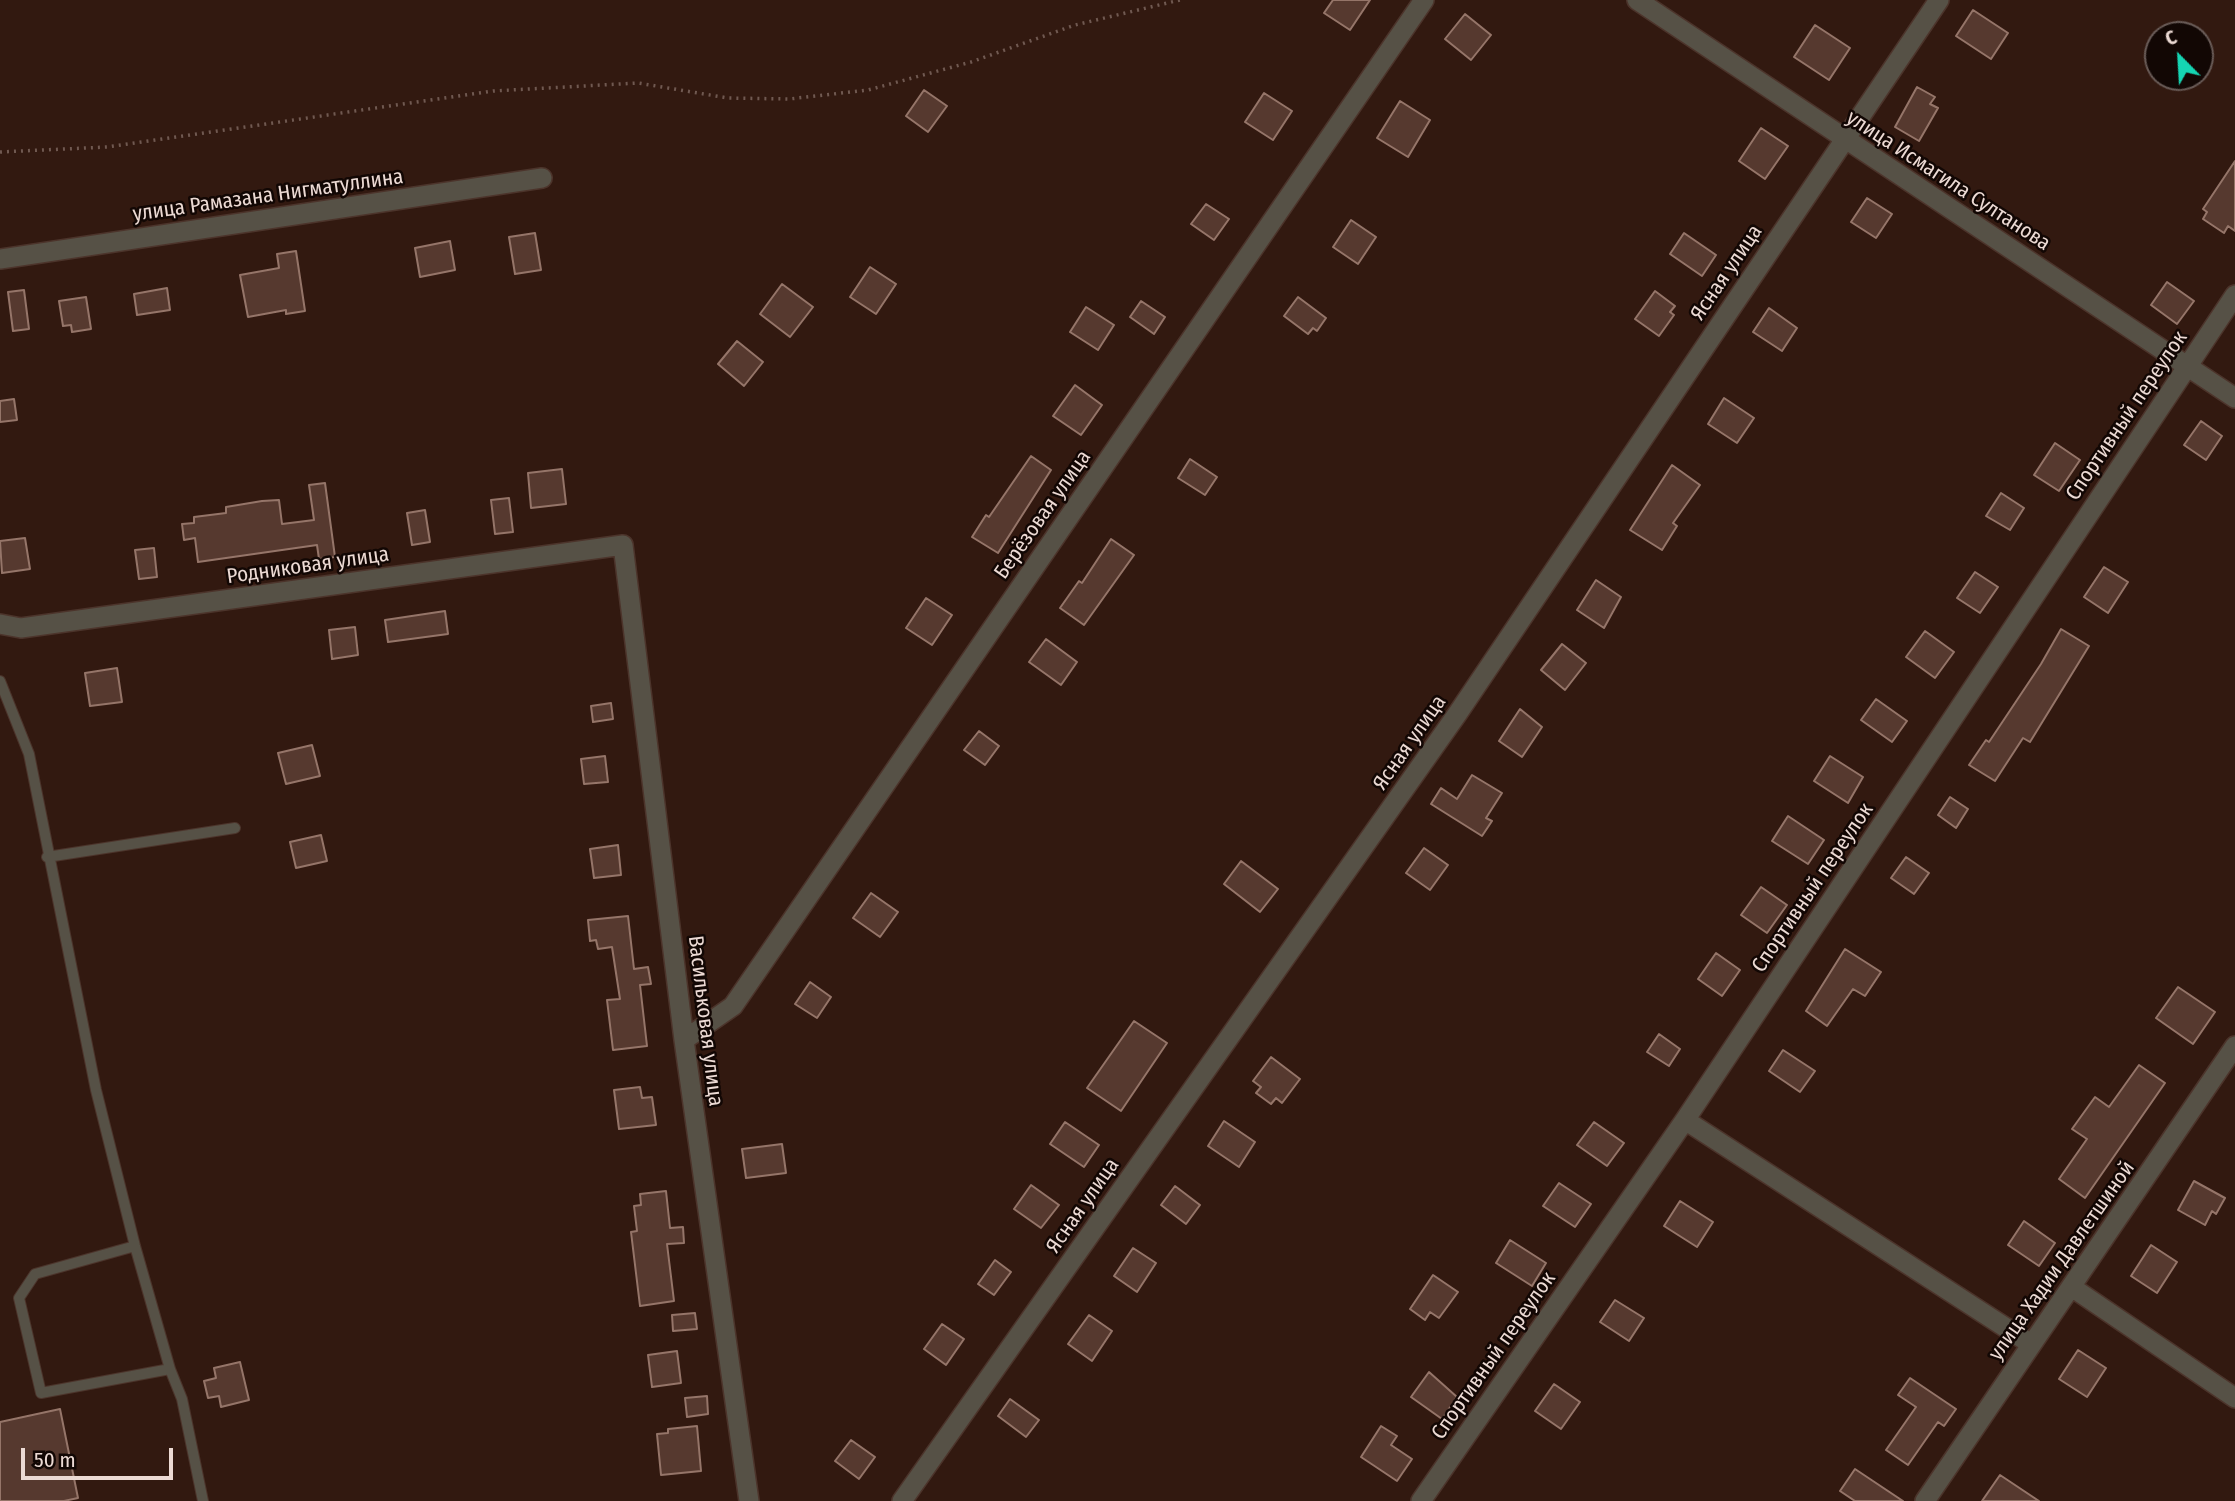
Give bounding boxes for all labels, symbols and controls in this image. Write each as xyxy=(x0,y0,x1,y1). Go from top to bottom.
north arrow xyxy=(2144,21,2214,91)
text: С xyxy=(2162,26,2180,51)
street label: улица Исмагила Султанова xyxy=(1841,106,2055,256)
street label: улица Рамазана Нигматуллина xyxy=(131,165,405,227)
street label: Ясная улица xyxy=(1686,220,1768,326)
street label: Спортивный переулок xyxy=(2061,327,2193,505)
street label: Берёзовая улица xyxy=(989,446,1097,584)
street label: Родниковая улица xyxy=(225,542,391,590)
street label: Ясная улица xyxy=(1368,691,1452,795)
street label: Спортивный переулок xyxy=(1747,799,1879,977)
street label: Васильковая улица xyxy=(682,934,728,1108)
street label: Ясная улица xyxy=(1041,1154,1125,1258)
street label: улица Хадии Давлетшиной xyxy=(1984,1157,2140,1365)
street label: Спортивный переулок xyxy=(1427,1267,1561,1445)
scale bar xyxy=(24,1434,177,1478)
text: 50 m xyxy=(34,1447,76,1473)

